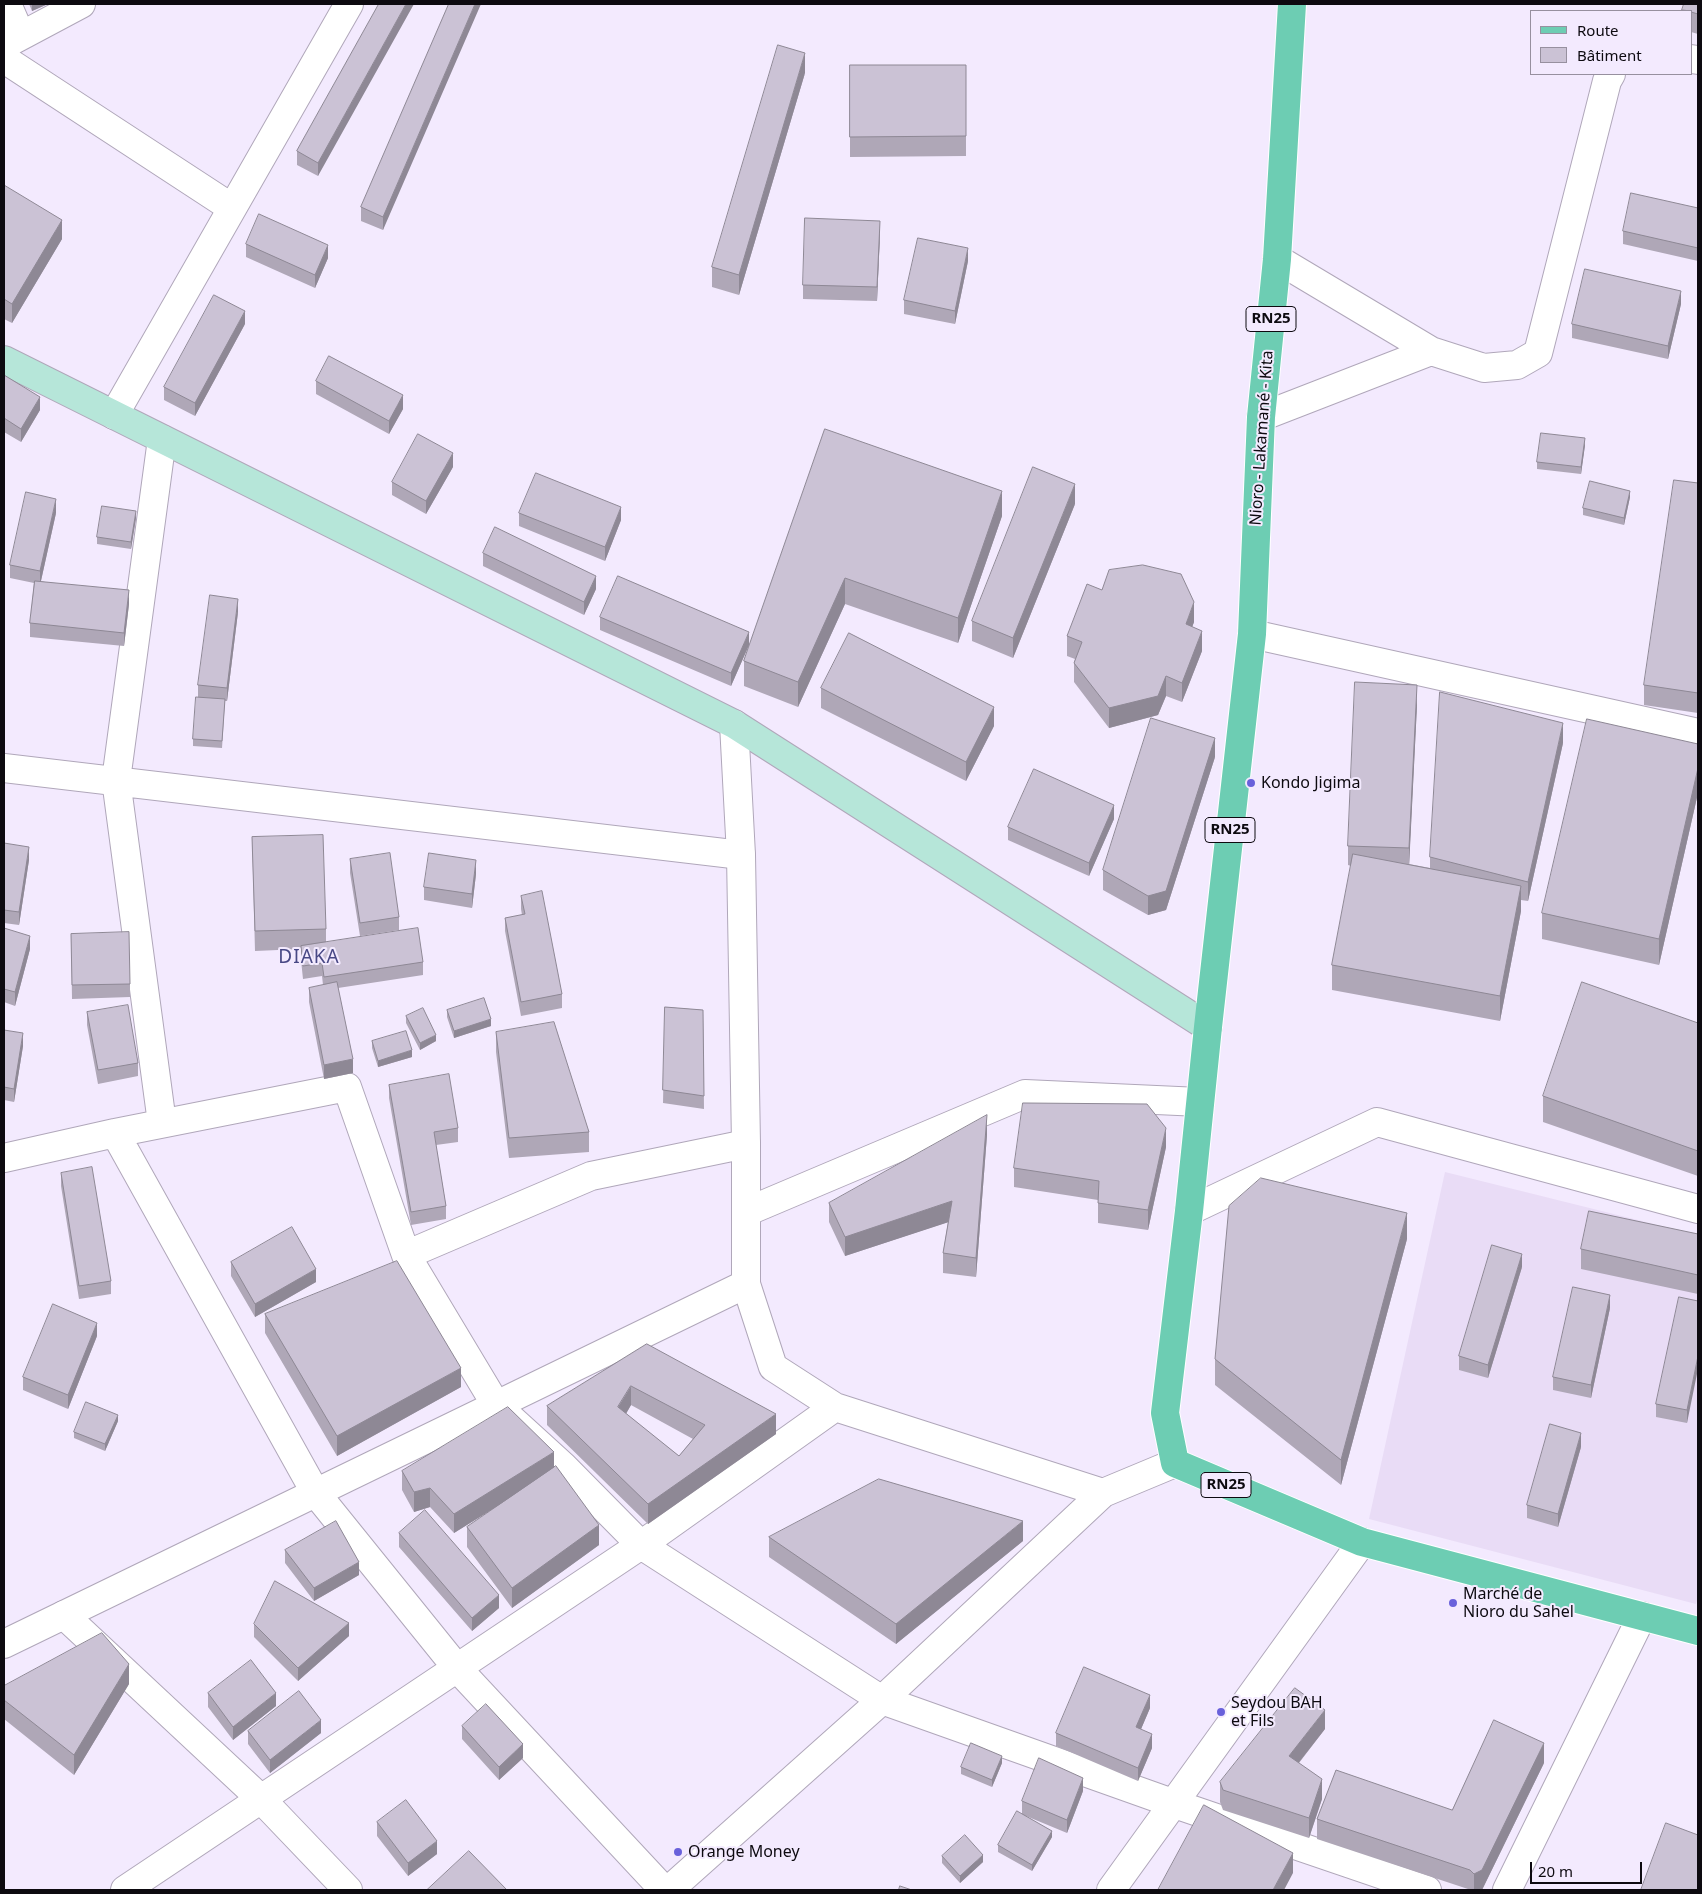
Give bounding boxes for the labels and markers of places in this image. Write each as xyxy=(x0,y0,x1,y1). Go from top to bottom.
place label: Kondo Jigima xyxy=(1261,773,1361,793)
marker: Kondo Jigima xyxy=(1245,777,1257,789)
place label: Marché de Nioro du Sahel xyxy=(1463,1584,1574,1622)
marker: Marché de Nioro du Sahel xyxy=(1447,1597,1459,1609)
place label: Seydou BAH et Fils xyxy=(1231,1693,1323,1731)
marker: Seydou BAH et Fils xyxy=(1215,1706,1227,1718)
place label: Orange Money xyxy=(688,1842,800,1862)
marker: Orange Money xyxy=(672,1846,684,1858)

